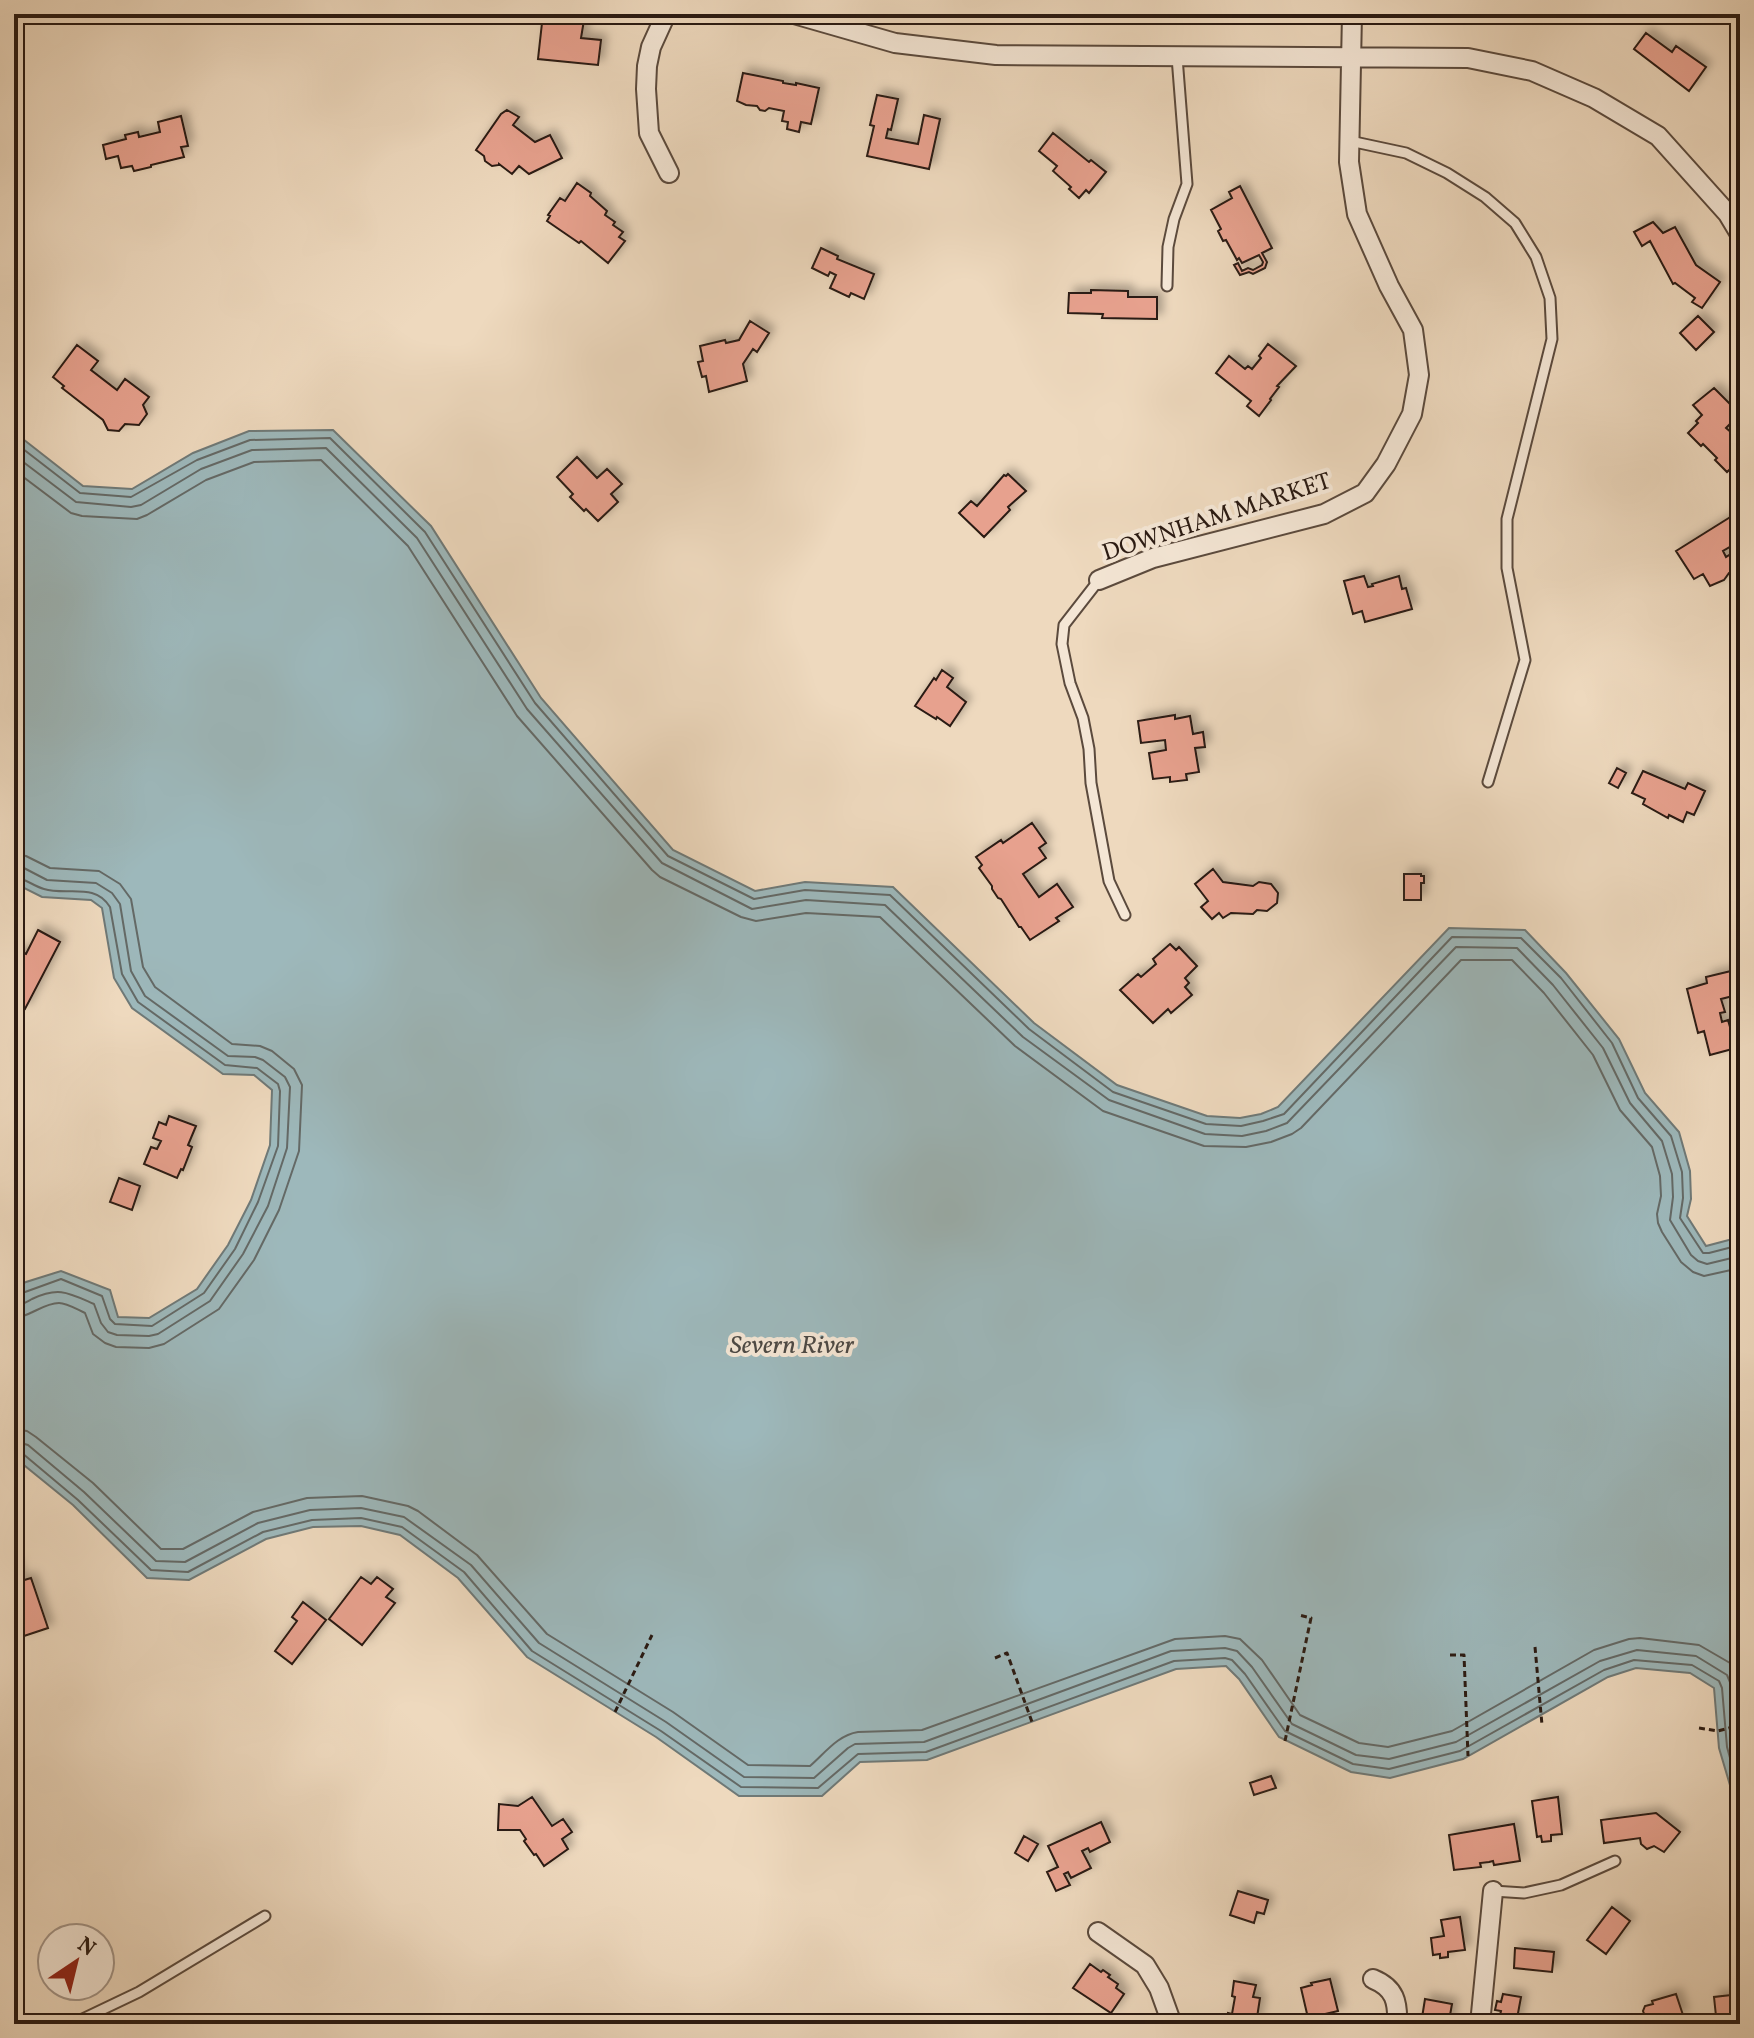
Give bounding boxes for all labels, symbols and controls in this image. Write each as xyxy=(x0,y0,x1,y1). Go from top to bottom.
street label: DOWNHAM MARKET xyxy=(1098,465,1336,571)
water label: Severn River xyxy=(730,1328,855,1364)
north arrow xyxy=(36,1922,116,2002)
text: N xyxy=(71,1930,101,1965)

